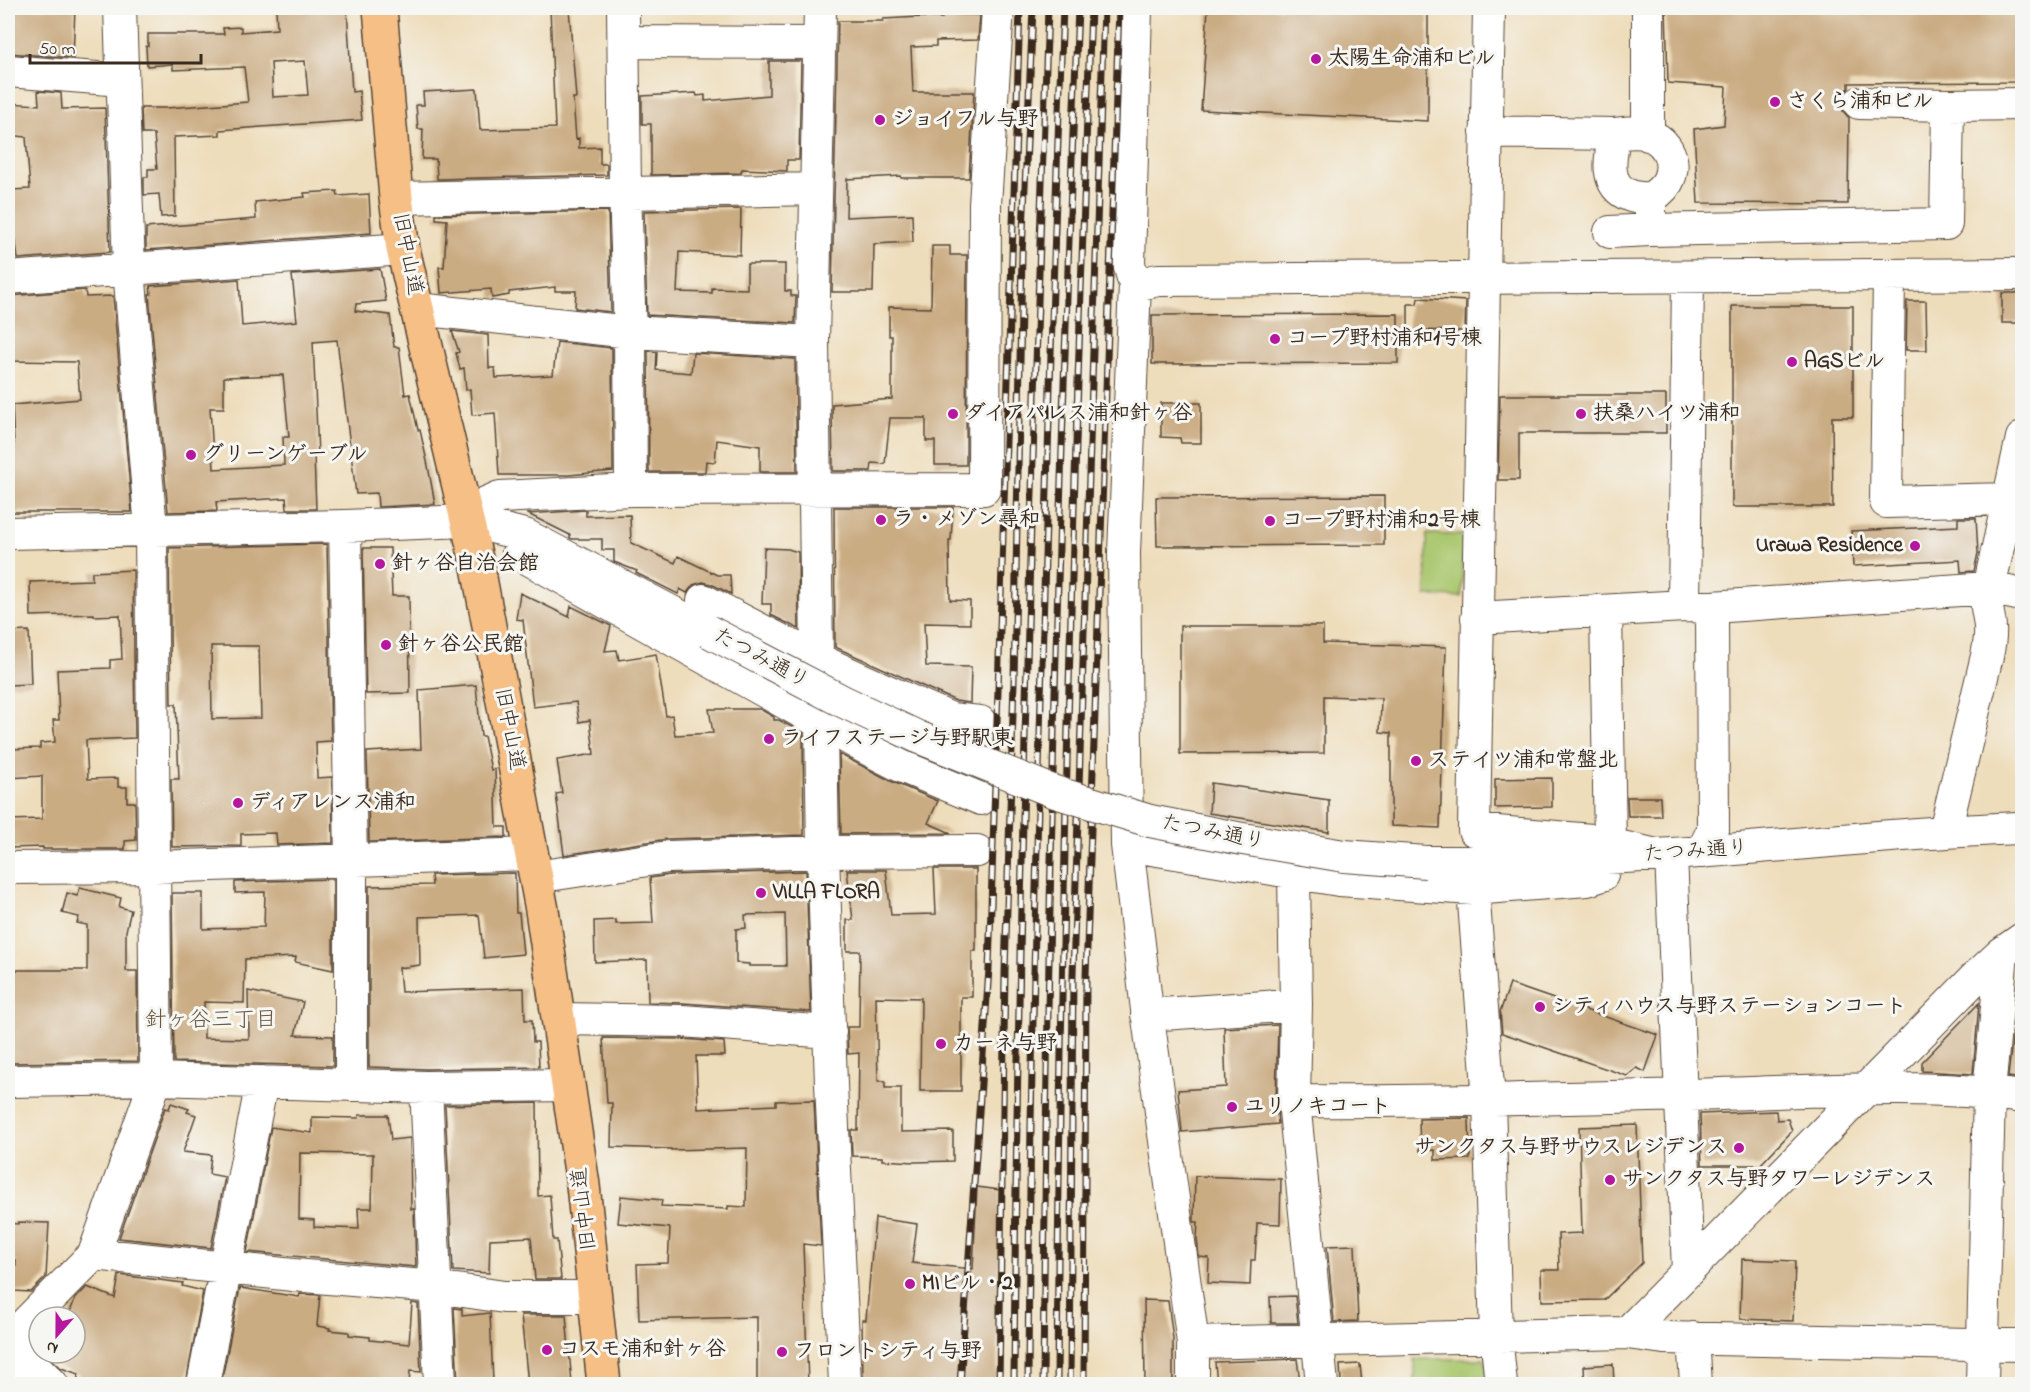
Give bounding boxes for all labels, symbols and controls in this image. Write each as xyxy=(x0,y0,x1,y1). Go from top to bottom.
scale bar xyxy=(30,27,201,65)
text: 50 m xyxy=(39,37,76,63)
place label: 太陽生命浦和ビル xyxy=(1328,44,1496,74)
marker: 太陽生命浦和ビル xyxy=(1309,52,1323,66)
place label: さくら浦和ビル xyxy=(1787,87,1934,117)
marker: さくら浦和ビル xyxy=(1768,95,1782,109)
place label: ジョイフル与野 xyxy=(892,105,1039,135)
marker: ジョイフル与野 xyxy=(873,113,887,127)
street label: 旧中山道 xyxy=(384,210,430,298)
place label: コープ野村浦和1号棟 xyxy=(1287,324,1482,354)
marker: コープ野村浦和1号棟 xyxy=(1268,332,1282,346)
place label: AGSビル xyxy=(1804,347,1885,377)
marker: AGSビル xyxy=(1785,355,1799,369)
place label: ダイアパレス浦和針ヶ谷 xyxy=(965,399,1193,429)
place label: 扶桑ハイツ浦和 xyxy=(1593,399,1740,429)
marker: ダイアパレス浦和針ヶ谷 xyxy=(946,407,960,421)
marker: 扶桑ハイツ浦和 xyxy=(1574,407,1588,421)
place label: グリーンゲーブル xyxy=(203,440,368,470)
marker: グリーンゲーブル xyxy=(184,448,198,462)
place label: ラ・メゾン尋和 xyxy=(893,505,1040,535)
place label: コープ野村浦和2号棟 xyxy=(1282,506,1481,536)
marker: ラ・メゾン尋和 xyxy=(874,513,888,527)
marker: コープ野村浦和2号棟 xyxy=(1263,514,1277,528)
place label: Urawa Residence xyxy=(1756,531,1904,561)
marker: Urawa Residence xyxy=(1908,539,1922,553)
place label: 針ヶ谷自治会館 xyxy=(392,549,539,579)
marker: 針ヶ谷自治会館 xyxy=(373,557,387,571)
street label: たつみ通り xyxy=(708,621,814,697)
place label: 針ヶ谷公民館 xyxy=(398,630,524,660)
marker: 針ヶ谷公民館 xyxy=(379,638,393,652)
street label: 旧中山道 xyxy=(486,685,532,773)
place label: ライフステージ与野駅東 xyxy=(781,724,1013,754)
marker: ライフステージ与野駅東 xyxy=(762,732,776,746)
place label: ステイツ浦和常盤北 xyxy=(1428,746,1618,776)
marker: ステイツ浦和常盤北 xyxy=(1409,754,1423,768)
place label: ディアレンス浦和 xyxy=(250,788,415,818)
marker: ディアレンス浦和 xyxy=(231,796,245,810)
street label: たつみ通り xyxy=(1159,808,1267,858)
street label: たつみ通り xyxy=(1643,833,1749,871)
place label: VILLA FLORA xyxy=(772,878,880,908)
marker: VILLA FLORA xyxy=(754,886,768,900)
place label: シティハウス与野ステーションコート xyxy=(1552,992,1906,1022)
marker: シティハウス与野ステーションコート xyxy=(1533,1000,1547,1014)
district label: 針ヶ谷三丁目 xyxy=(145,1005,277,1037)
place label: カーネ与野 xyxy=(953,1029,1057,1059)
marker: カーネ与野 xyxy=(934,1037,948,1051)
place label: ユリノキコート xyxy=(1244,1092,1391,1122)
marker: ユリノキコート xyxy=(1225,1100,1239,1114)
place label: サンクタス与野サウスレジデンス xyxy=(1414,1133,1727,1163)
marker: サンクタス与野サウスレジデンス xyxy=(1732,1141,1746,1155)
street label: 旧中山道 xyxy=(565,1165,605,1253)
place label: サンクタス与野タワーレジデンス xyxy=(1622,1165,1935,1195)
marker: サンクタス与野タワーレジデンス xyxy=(1603,1173,1617,1187)
place label: MIビル・2 xyxy=(922,1269,1013,1299)
marker: MIビル・2 xyxy=(903,1277,917,1291)
north arrow xyxy=(27,1305,87,1365)
text: N xyxy=(43,1334,62,1360)
place label: コスモ浦和針ヶ谷 xyxy=(559,1335,726,1365)
place label: フロントシティ与野 xyxy=(794,1337,982,1367)
marker: コスモ浦和針ヶ谷 xyxy=(540,1343,554,1357)
marker: フロントシティ与野 xyxy=(775,1345,789,1359)

